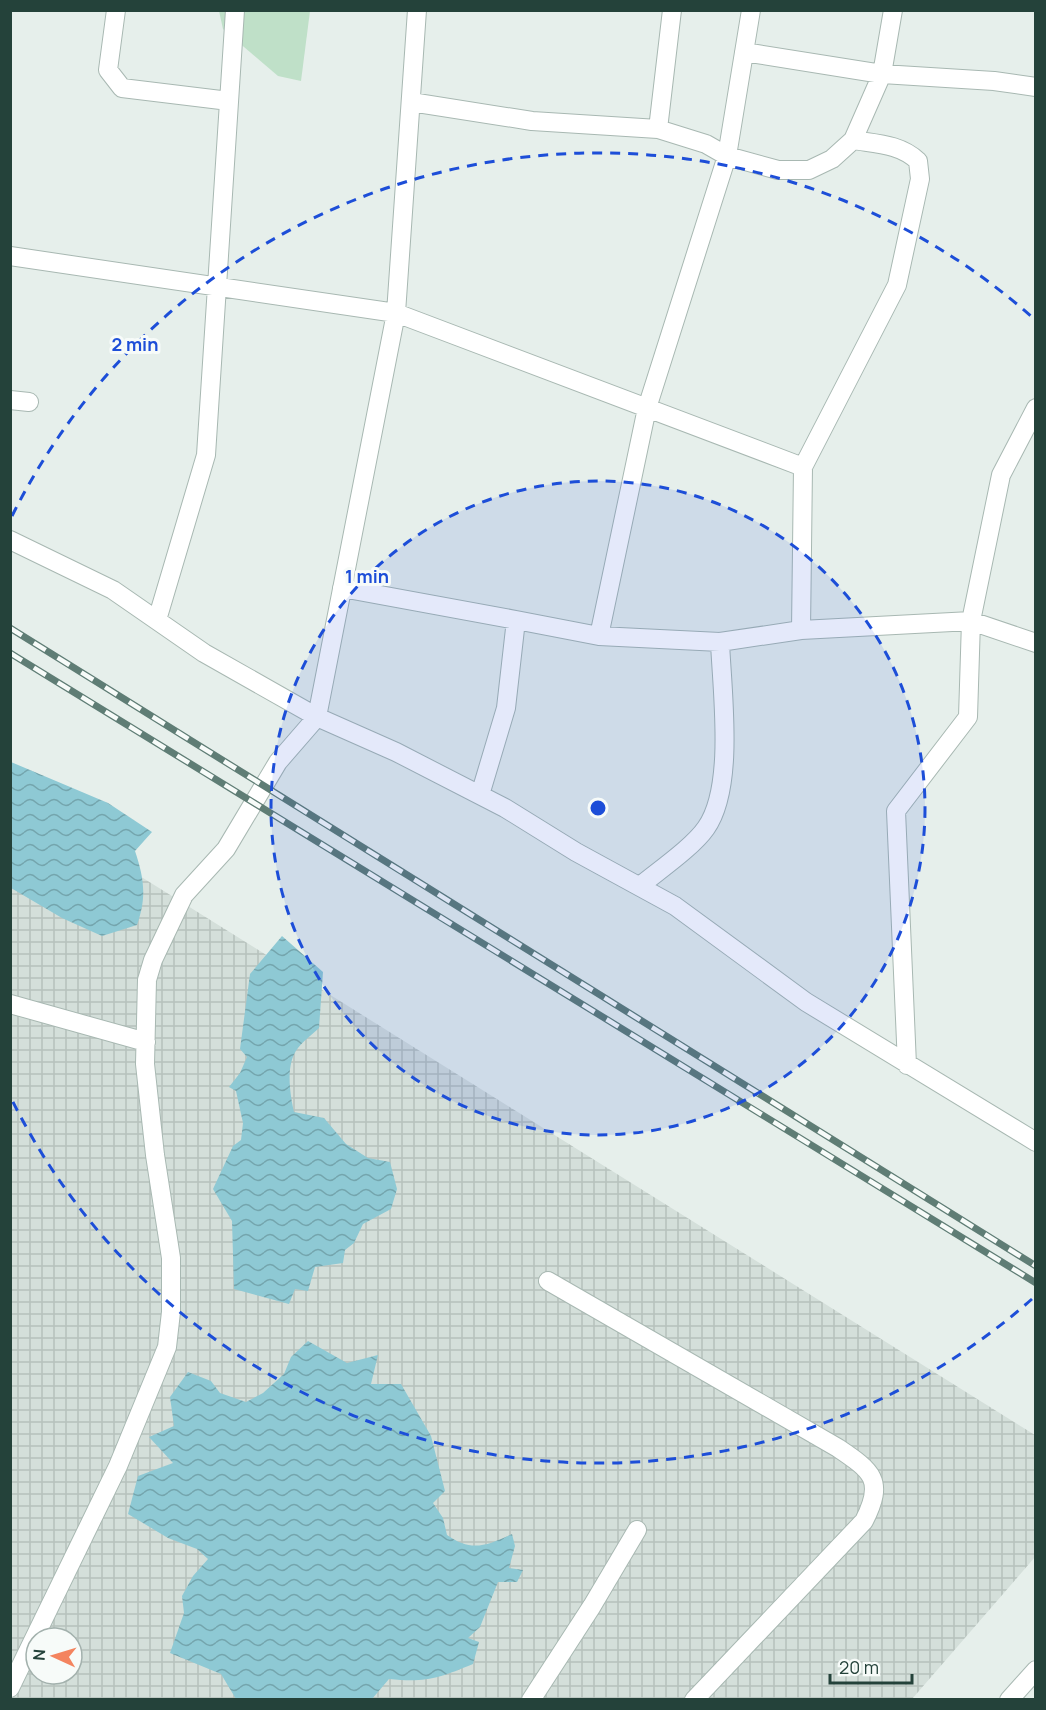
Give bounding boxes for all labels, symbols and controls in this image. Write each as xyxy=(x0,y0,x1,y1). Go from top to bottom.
text: 2 min xyxy=(112,332,158,356)
text: 1 min xyxy=(345,564,389,588)
centre of rings xyxy=(588,798,608,818)
north arrow xyxy=(24,1626,84,1686)
scale bar xyxy=(830,1647,912,1685)
text: N xyxy=(28,1648,50,1661)
text: 20 m xyxy=(839,1655,879,1679)

